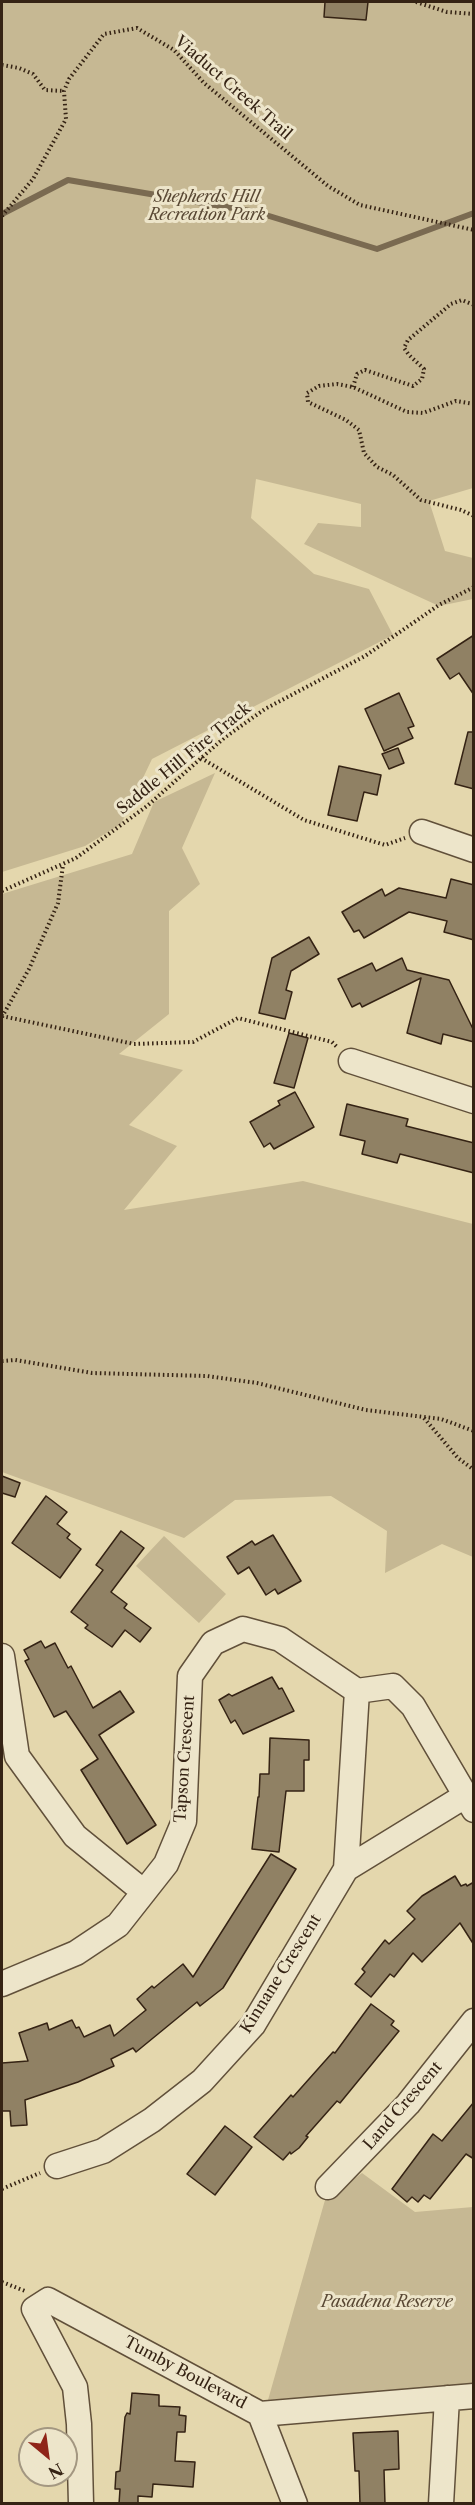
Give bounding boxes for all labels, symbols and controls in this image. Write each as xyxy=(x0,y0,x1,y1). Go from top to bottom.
street label: Viaduct Creek Trail xyxy=(171,32,295,144)
park label: Shepherds Hill Recreation Park xyxy=(149,187,265,225)
street label: Saddle Hill Fire Track xyxy=(113,699,255,819)
street label: Tapson Crescent xyxy=(171,1695,199,1823)
street label: Kinnane Crescent xyxy=(237,1911,325,2037)
street label: Land Crescent xyxy=(359,2058,447,2154)
park label: Pasadena Reserve xyxy=(321,2292,453,2312)
street label: Tumby Boulevard xyxy=(121,2333,249,2413)
north arrow xyxy=(18,2427,78,2487)
text: N xyxy=(45,2459,67,2483)

